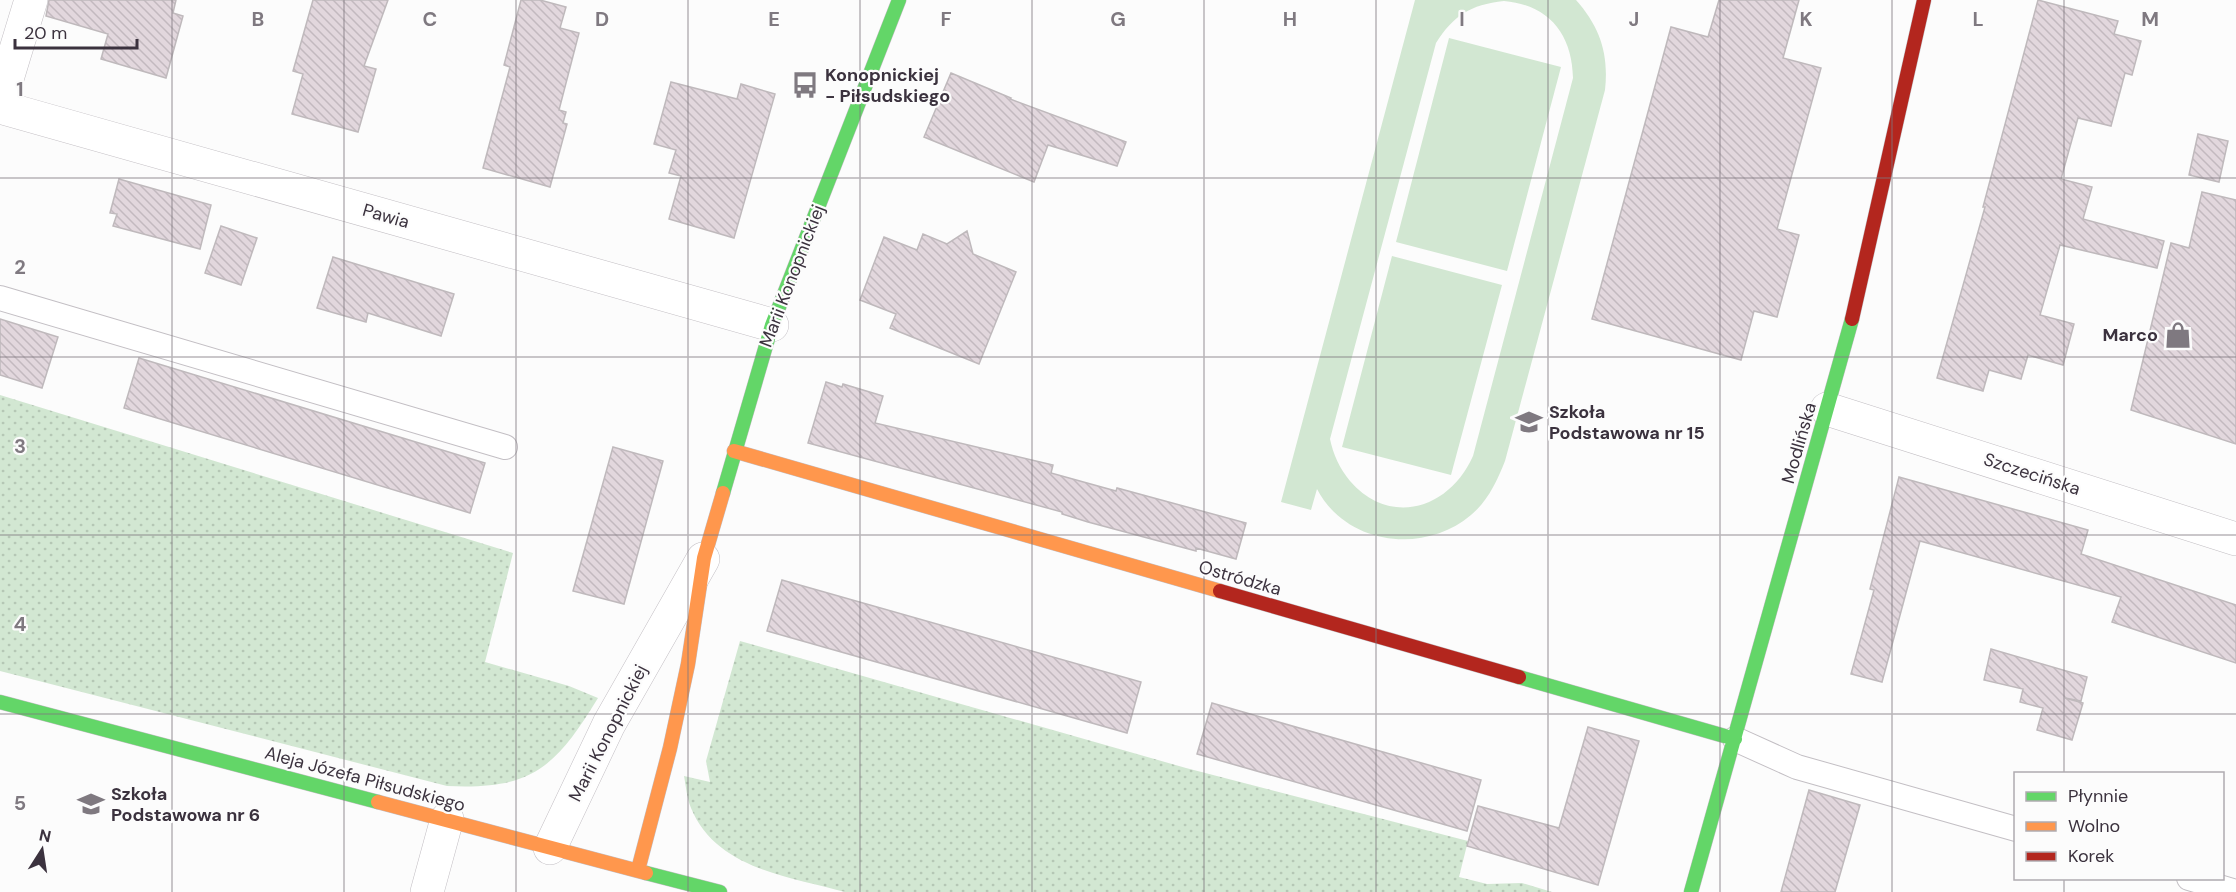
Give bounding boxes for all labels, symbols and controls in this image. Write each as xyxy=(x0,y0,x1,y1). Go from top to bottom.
text: B xyxy=(252,6,264,32)
text: C xyxy=(423,6,437,32)
text: D xyxy=(595,6,609,32)
text: E xyxy=(768,6,780,32)
text: F xyxy=(940,6,952,32)
text: G xyxy=(1110,6,1126,32)
text: H xyxy=(1283,6,1297,32)
text: I xyxy=(1459,6,1465,32)
text: J xyxy=(1629,6,1639,32)
text: K xyxy=(1799,6,1813,32)
text: L xyxy=(1972,6,1984,32)
text: M xyxy=(2141,6,2159,32)
scale bar xyxy=(15,12,136,50)
text: 20 m xyxy=(24,21,67,45)
place label: Konopnickiej - Piłsudskiego xyxy=(825,63,950,108)
bus stop icon: Konopnickiej - Piłsudskiego xyxy=(790,70,820,100)
text: 1 xyxy=(16,76,24,102)
street label: Pawia xyxy=(360,198,412,234)
street label: Marii Konopnickiej xyxy=(754,201,830,351)
text: 2 xyxy=(14,254,26,280)
shop icon: Marco xyxy=(2163,320,2193,350)
place label: Marco xyxy=(2102,323,2158,347)
place label: Szkoła Podstawowa nr 15 xyxy=(1549,400,1705,445)
street label: Modlińska xyxy=(1776,400,1822,486)
school or university icon: Szkoła Podstawowa nr 15 xyxy=(1514,407,1544,437)
text: 3 xyxy=(14,433,26,459)
street label: Szczecińska xyxy=(1981,447,2083,501)
street label: Ostródzka xyxy=(1196,555,1284,601)
text: 4 xyxy=(14,611,27,637)
street label: Marii Konopnickiej xyxy=(563,660,653,806)
street label: Aleja Józefa Piłsudskiego xyxy=(262,741,468,817)
legend xyxy=(2014,772,2224,880)
place label: Szkoła Podstawowa nr 6 xyxy=(111,782,260,827)
text: Płynnie xyxy=(2068,784,2128,808)
school or university icon: Szkoła Podstawowa nr 6 xyxy=(76,789,106,819)
text: 5 xyxy=(14,790,26,816)
text: Wolno xyxy=(2068,814,2120,838)
north arrow xyxy=(12,820,72,880)
text: N xyxy=(37,824,53,847)
text: Korek xyxy=(2068,844,2114,868)

